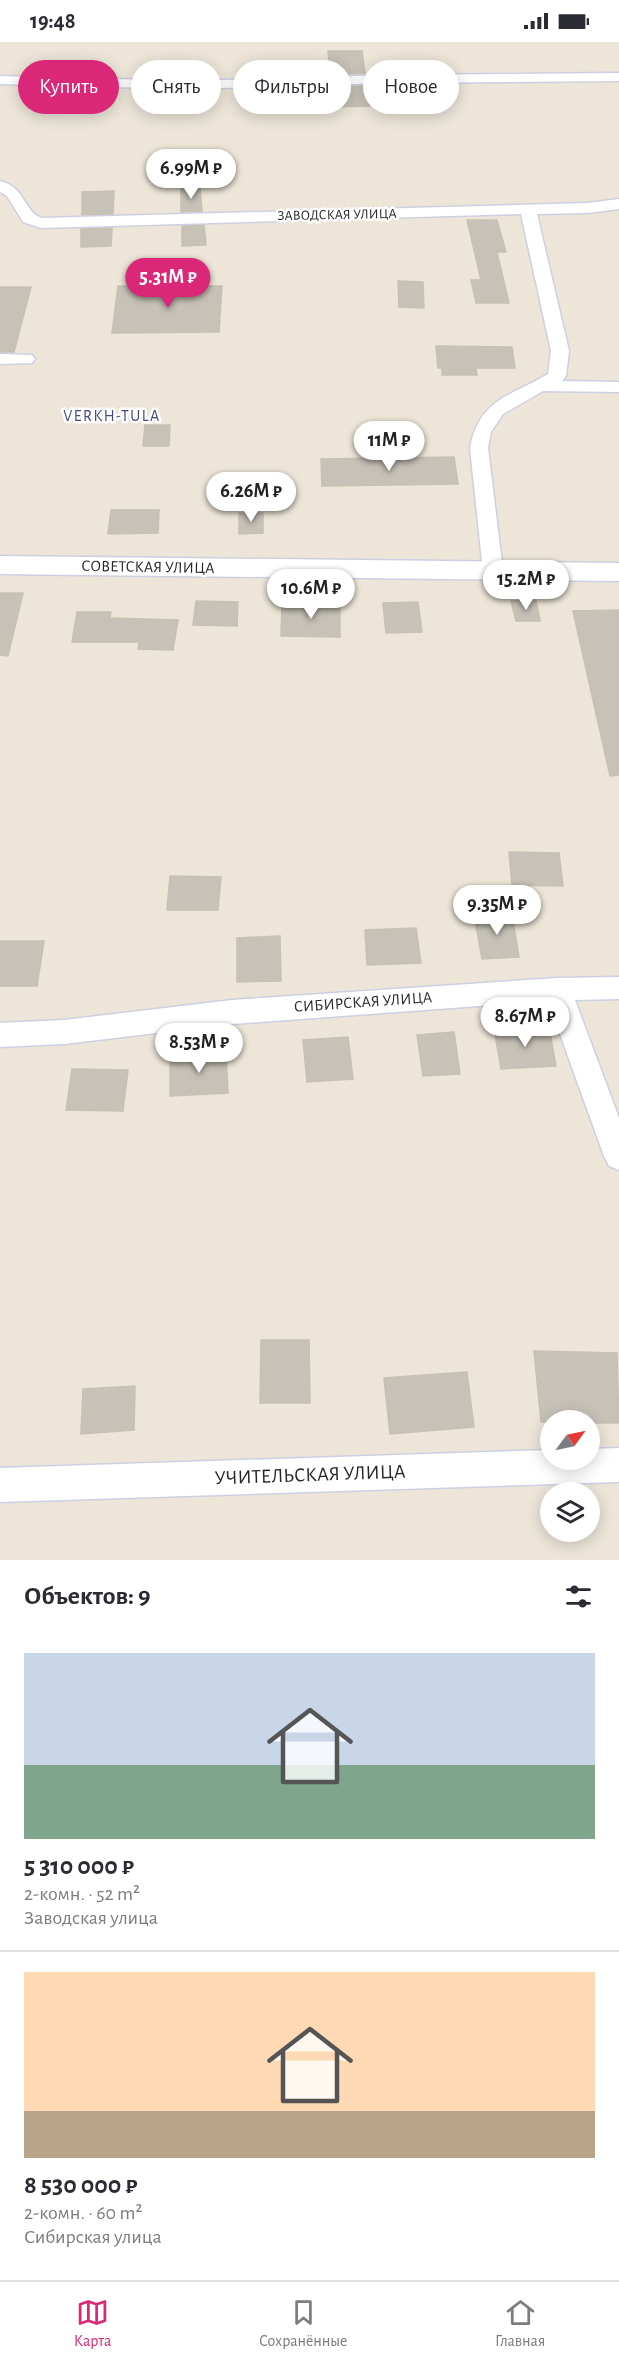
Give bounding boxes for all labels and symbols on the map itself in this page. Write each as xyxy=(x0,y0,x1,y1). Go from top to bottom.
pin: 6.99M ₽ xyxy=(136,149,246,200)
street label: ЗАВОДСКАЯ УЛИЦА xyxy=(277,207,397,223)
pin: 5.31M ₽ xyxy=(113,258,223,309)
district label: VERKH-TULA xyxy=(63,408,161,424)
pin: 11M ₽ xyxy=(347,421,431,472)
pin: 6.26M ₽ xyxy=(196,472,306,523)
street label: СОВЕТСКАЯ УЛИЦА xyxy=(81,558,215,576)
pin: 15.2M ₽ xyxy=(471,560,581,611)
pin: 10.6M ₽ xyxy=(256,569,366,620)
pin: 9.35M ₽ xyxy=(442,885,552,936)
street label: СИБИРСКАЯ УЛИЦА xyxy=(293,989,433,1015)
pin: 8.67M ₽ xyxy=(470,997,580,1048)
pin: 8.53M ₽ xyxy=(144,1023,254,1074)
north arrow xyxy=(540,1410,600,1470)
street label: УЧИТЕЛЬСКАЯ УЛИЦА xyxy=(214,1462,406,1488)

